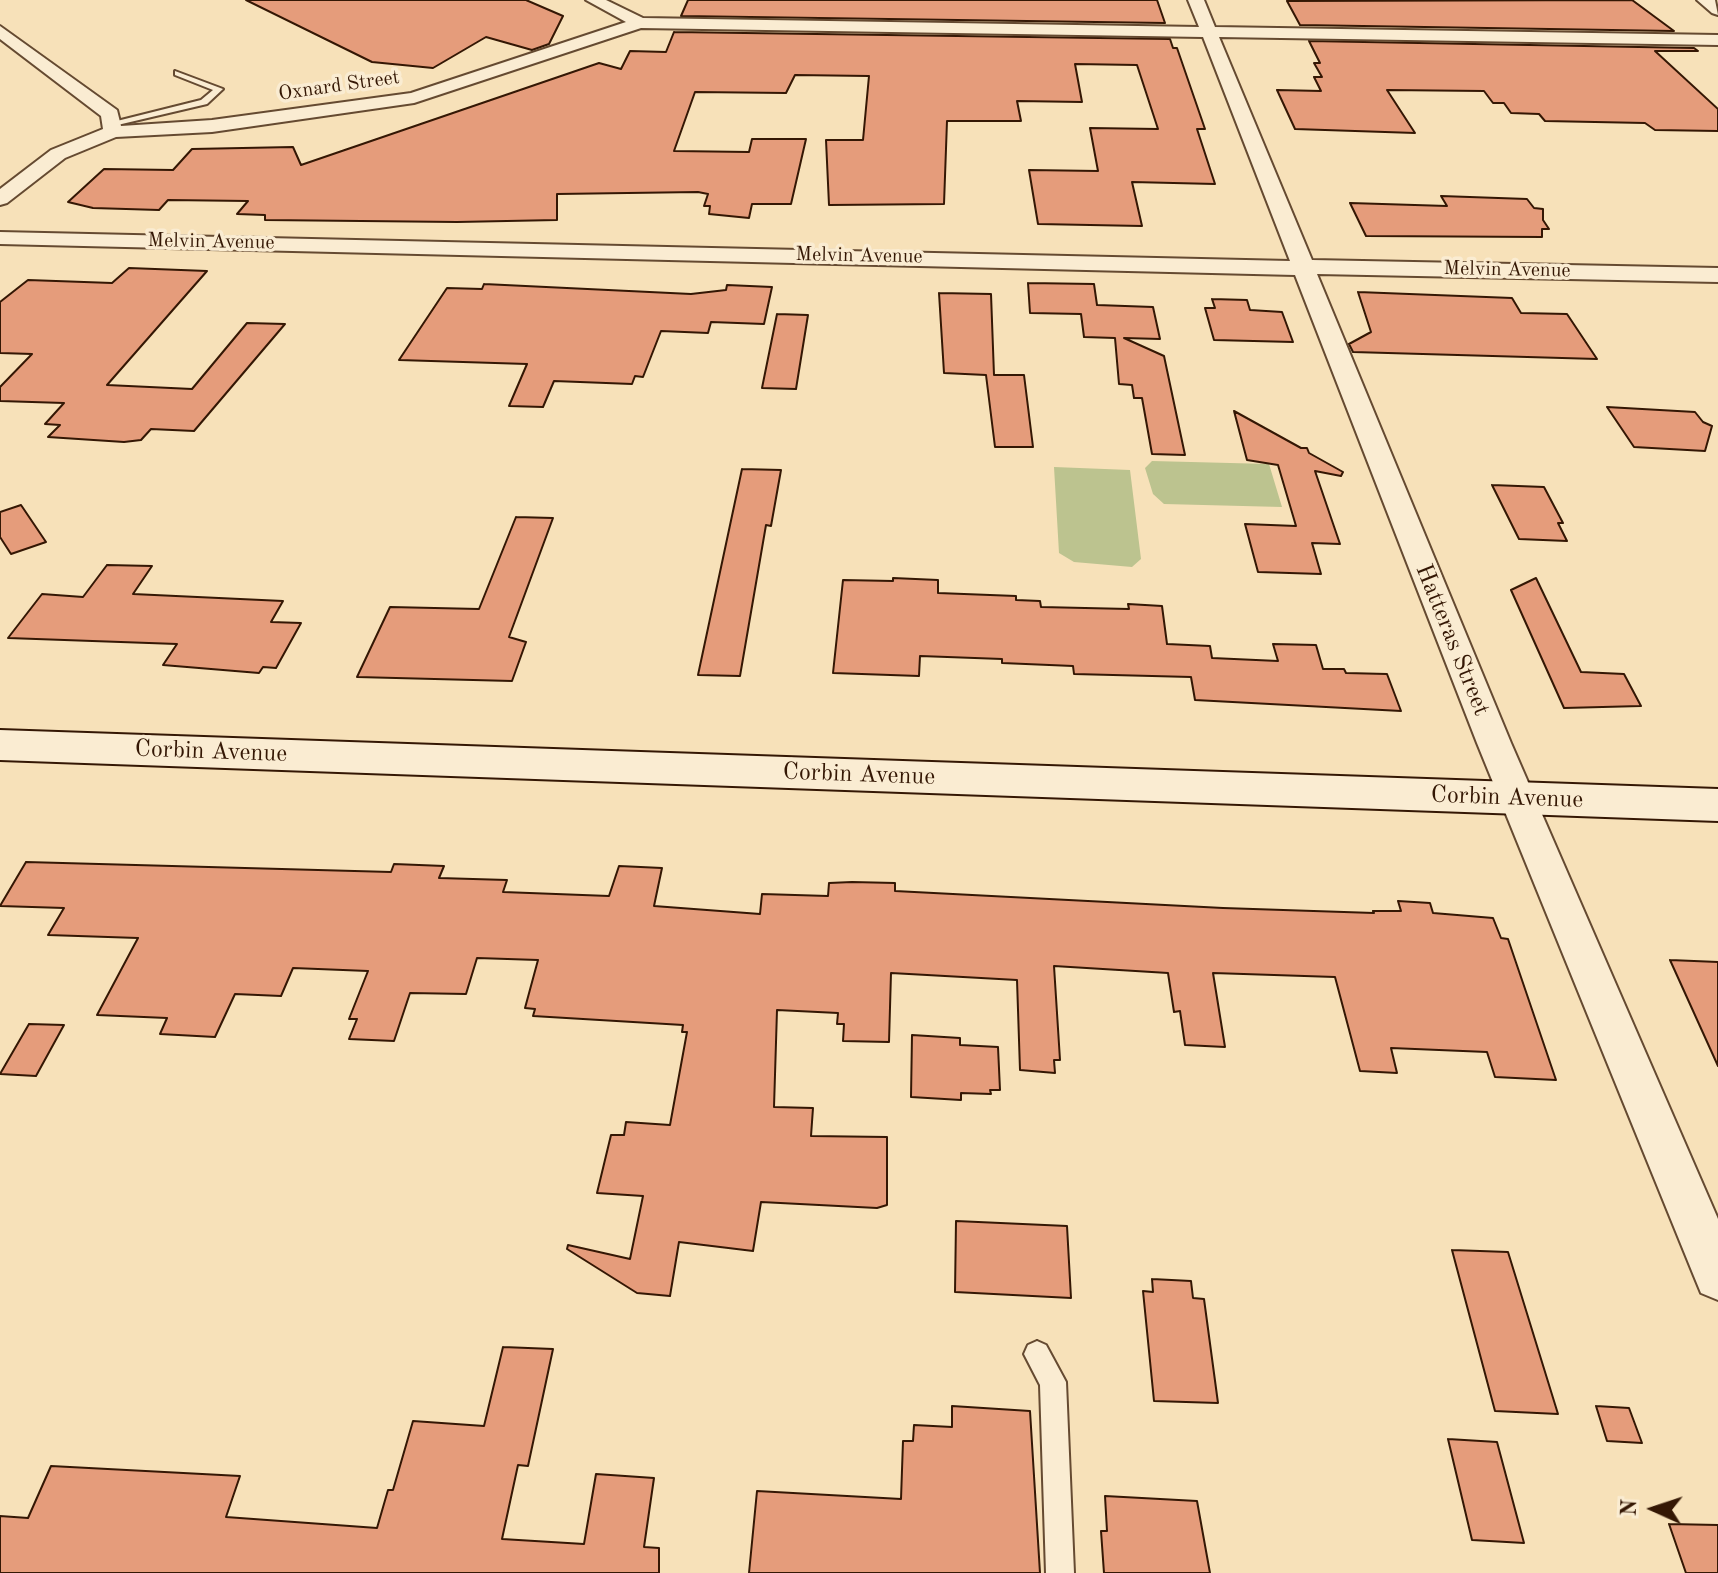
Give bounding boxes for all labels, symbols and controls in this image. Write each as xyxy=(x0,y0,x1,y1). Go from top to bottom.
street label: Oxnard Street xyxy=(277,66,401,106)
street label: Melvin Avenue xyxy=(147,229,275,255)
street label: Melvin Avenue xyxy=(795,243,923,269)
street label: Melvin Avenue xyxy=(1443,257,1571,283)
street label: Hatteras Street xyxy=(1408,560,1496,720)
street label: Corbin Avenue xyxy=(134,735,288,769)
street label: Corbin Avenue xyxy=(782,758,936,792)
street label: Corbin Avenue xyxy=(1430,781,1584,815)
north arrow xyxy=(1614,1469,1694,1549)
text: N xyxy=(1619,1499,1641,1517)

